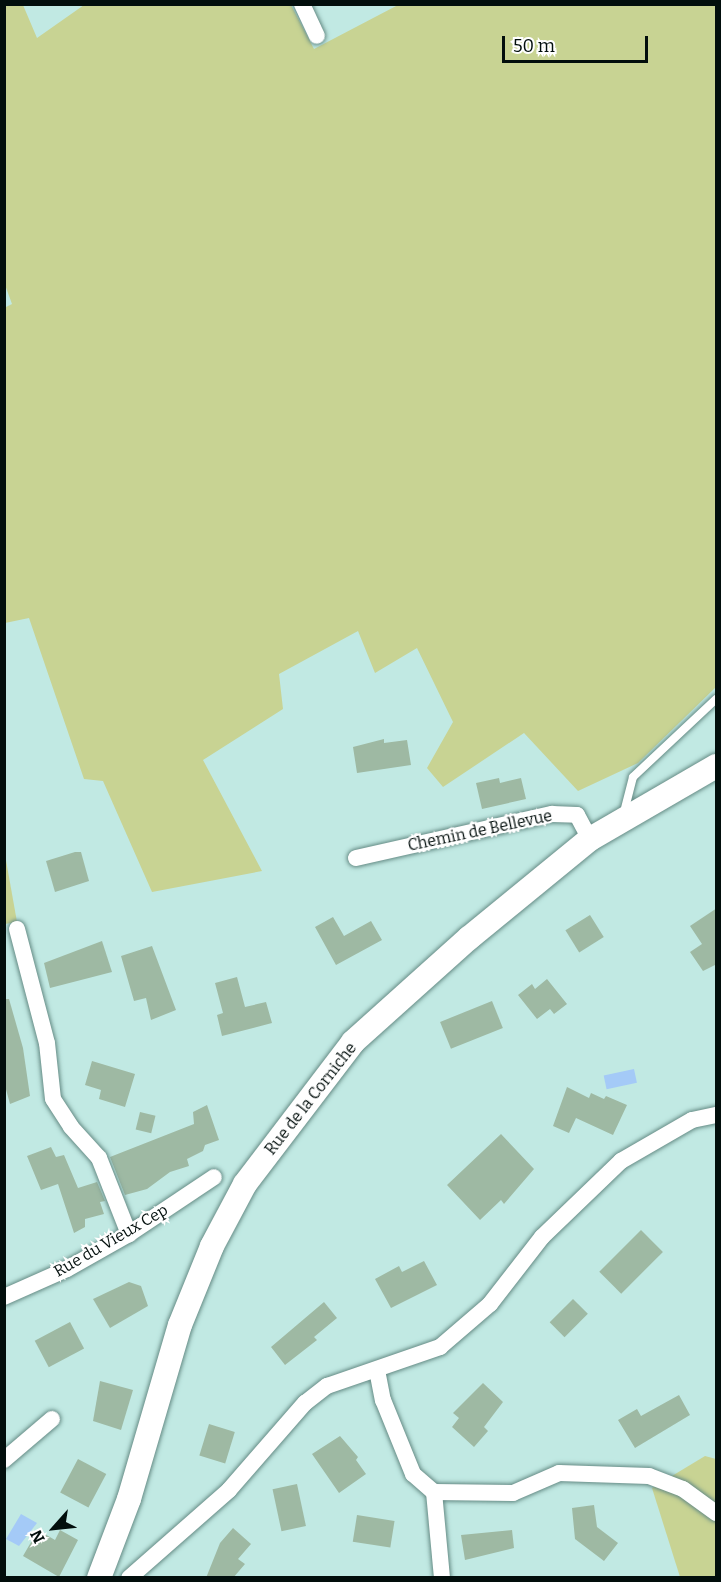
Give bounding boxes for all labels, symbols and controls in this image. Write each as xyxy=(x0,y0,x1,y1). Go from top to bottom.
scale bar xyxy=(505,24,650,62)
text: 50 m xyxy=(513,35,555,57)
street label: Chemin de Bellevue xyxy=(406,806,554,856)
street label: Rue de la Corniche xyxy=(261,1039,361,1159)
street label: Rue du Vieux Cep xyxy=(50,1201,172,1281)
north arrow xyxy=(24,1498,84,1558)
text: N xyxy=(26,1527,49,1546)

